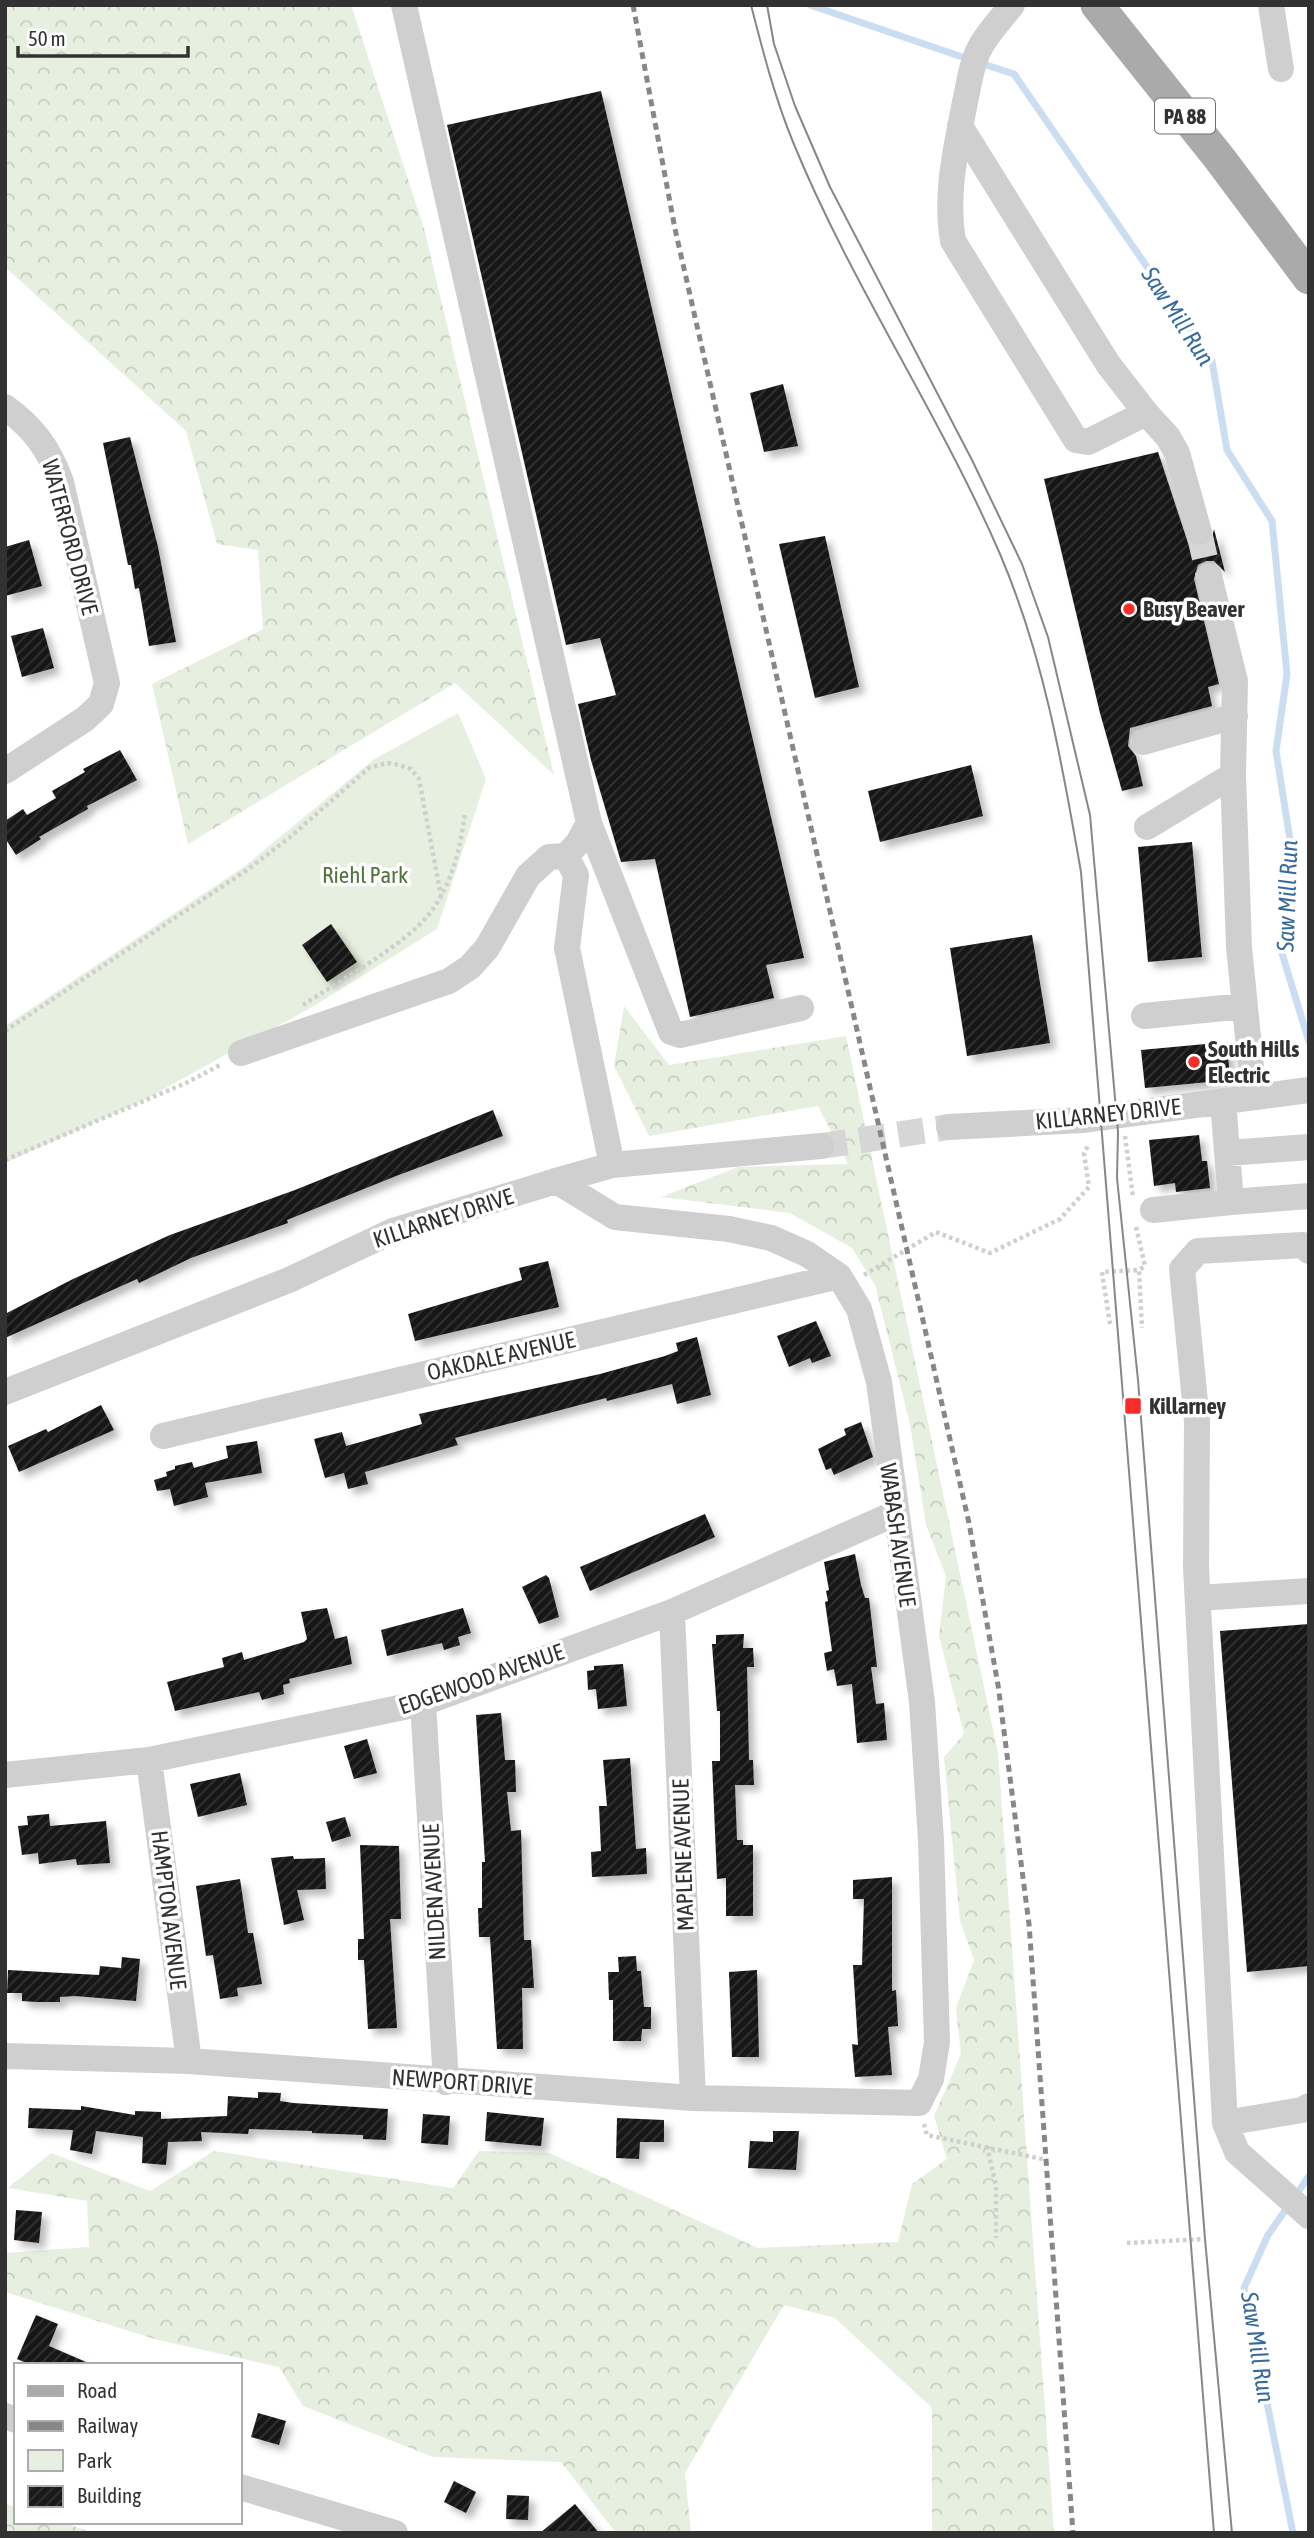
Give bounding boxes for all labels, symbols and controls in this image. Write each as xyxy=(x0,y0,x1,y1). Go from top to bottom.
scale bar xyxy=(18,14,187,58)
text: 50 m xyxy=(28,26,66,50)
road number: PA 88 xyxy=(1155,99,1215,134)
water label: Saw Mill Run xyxy=(1136,261,1220,370)
street label: WATERFORD DRIVE xyxy=(37,457,103,618)
place label: Busy Beaver xyxy=(1143,596,1245,622)
marker: Busy Beaver xyxy=(1121,601,1137,617)
water label: Saw Mill Run xyxy=(1272,839,1302,953)
park label: Riehl Park xyxy=(322,862,408,888)
place label: South Hills Electric xyxy=(1208,1036,1299,1088)
marker: South Hills Electric xyxy=(1186,1054,1202,1070)
street label: KILLARNEY DRIVE xyxy=(1034,1093,1182,1135)
street label: KILLARNEY DRIVE xyxy=(370,1183,517,1253)
street label: OAKDALE AVENUE xyxy=(425,1326,578,1386)
place label: Killarney xyxy=(1149,1393,1227,1419)
marker: Killarney xyxy=(1123,1396,1143,1416)
street label: WABASH AVENUE xyxy=(875,1462,921,1609)
street label: EDGEWOOD AVENUE xyxy=(395,1639,567,1719)
street label: MAPLENE AVENUE xyxy=(667,1778,699,1931)
street label: NILDEN AVENUE xyxy=(417,1823,451,1961)
street label: HAMPTON AVENUE xyxy=(146,1829,192,1991)
street label: NEWPORT DRIVE xyxy=(391,2064,533,2100)
water label: Saw Mill Run xyxy=(1236,2289,1280,2405)
legend xyxy=(14,2363,242,2524)
text: Road xyxy=(77,2378,117,2402)
text: Railway xyxy=(77,2413,139,2437)
text: Park xyxy=(77,2448,112,2472)
text: Building xyxy=(77,2483,141,2507)

